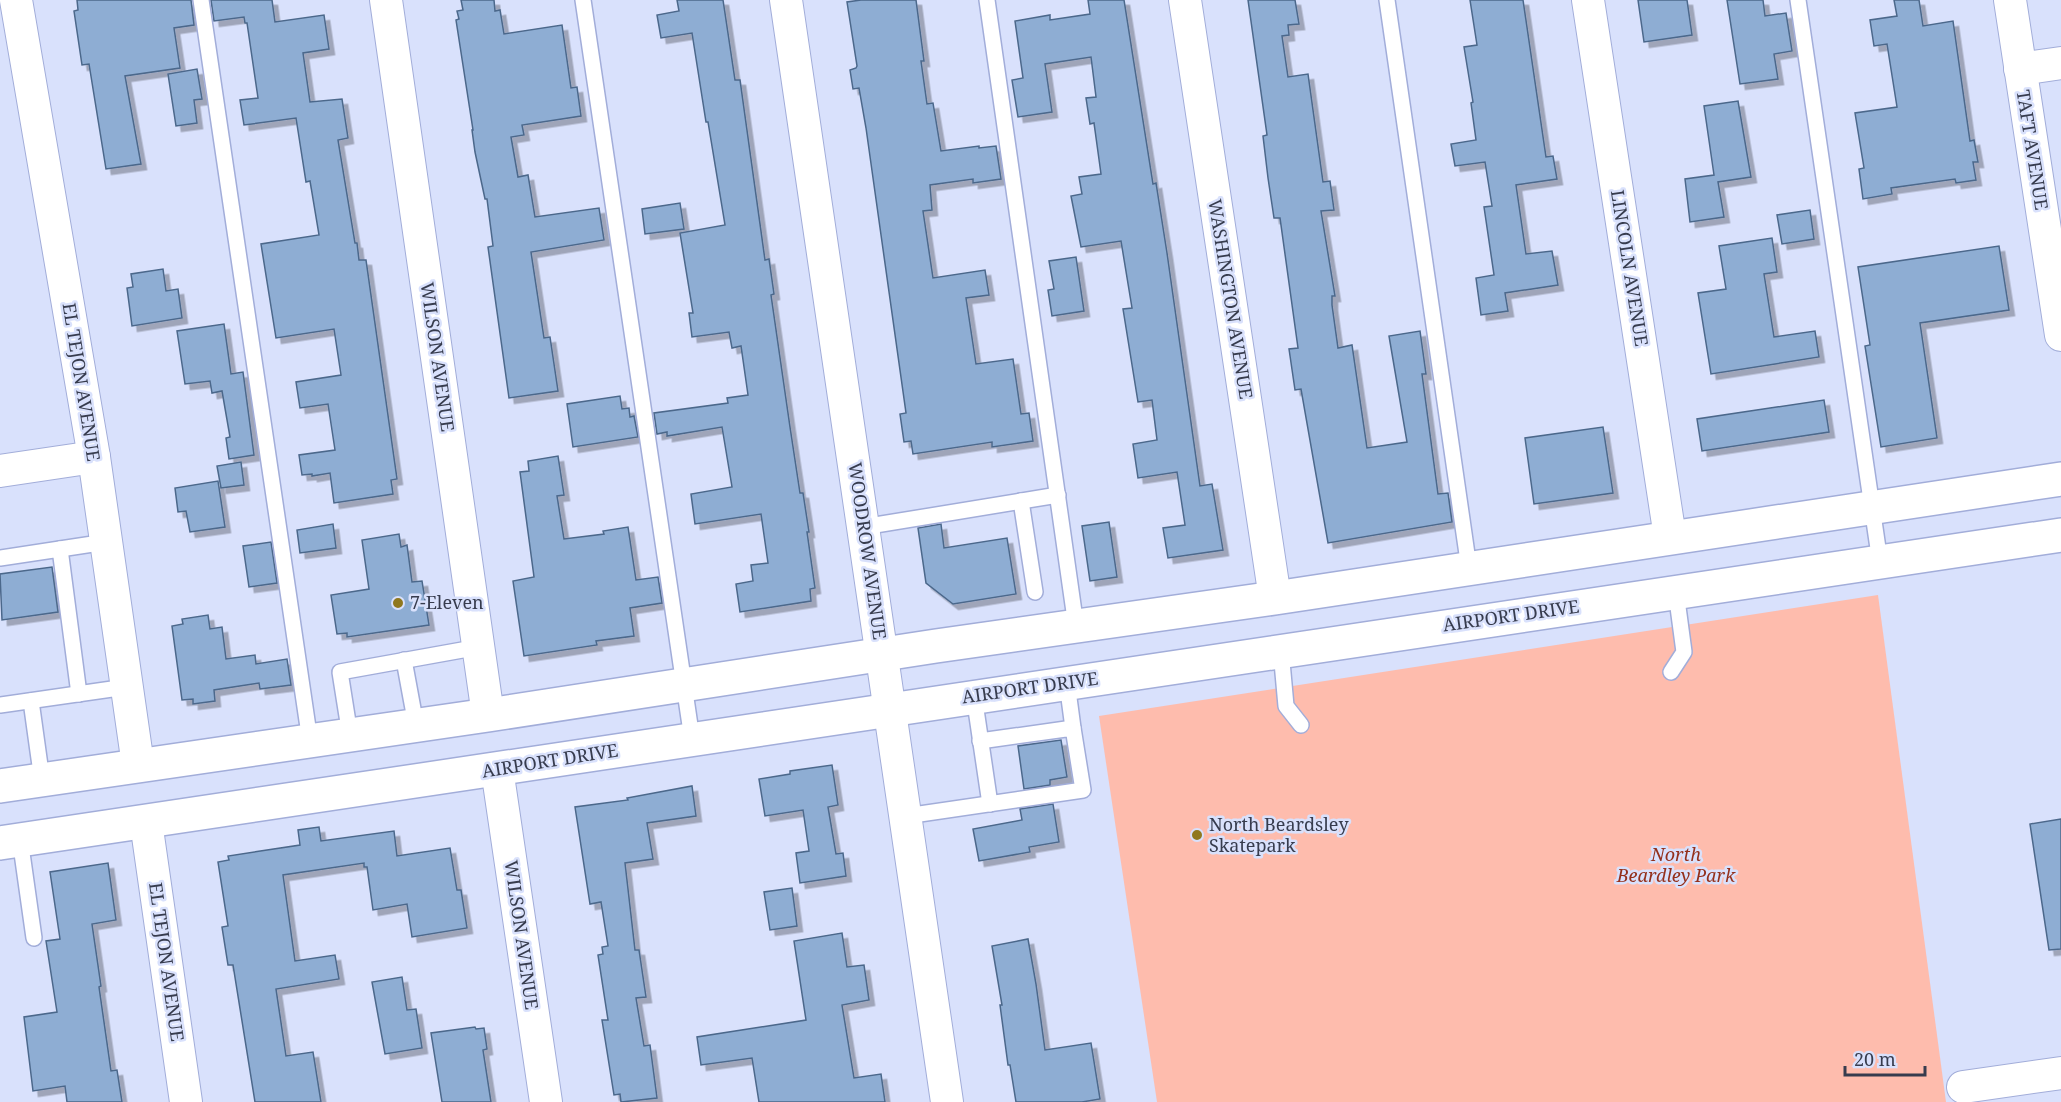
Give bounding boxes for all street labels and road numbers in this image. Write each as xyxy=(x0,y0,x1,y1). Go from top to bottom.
street label: TAFT AVENUE xyxy=(2012,88,2054,212)
street label: LINCOLN AVENUE xyxy=(1606,188,1654,348)
street label: WASHINGTON AVENUE xyxy=(1203,197,1259,401)
street label: WILSON AVENUE xyxy=(416,281,460,433)
street label: EL TEJON AVENUE xyxy=(58,301,106,463)
street label: WOODROW AVENUE xyxy=(844,461,892,641)
street label: AIRPORT DRIVE xyxy=(1441,594,1581,636)
street label: AIRPORT DRIVE xyxy=(960,666,1100,708)
street label: AIRPORT DRIVE xyxy=(480,737,620,783)
street label: WILSON AVENUE xyxy=(500,859,544,1011)
street label: EL TEJON AVENUE xyxy=(144,881,190,1043)

